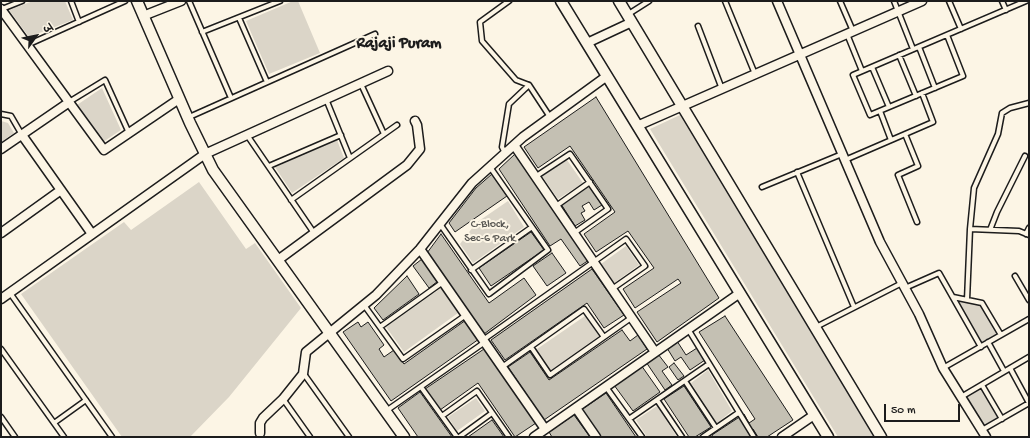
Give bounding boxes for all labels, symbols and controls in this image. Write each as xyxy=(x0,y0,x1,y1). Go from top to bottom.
north arrow xyxy=(16,16,56,56)
text: उ xyxy=(39,23,53,36)
district label: Rajaji Puram xyxy=(357,35,441,55)
park label: C-Block, Sec-6 Park xyxy=(464,218,516,246)
scale bar xyxy=(886,396,962,422)
text: 50 m xyxy=(891,404,916,418)

